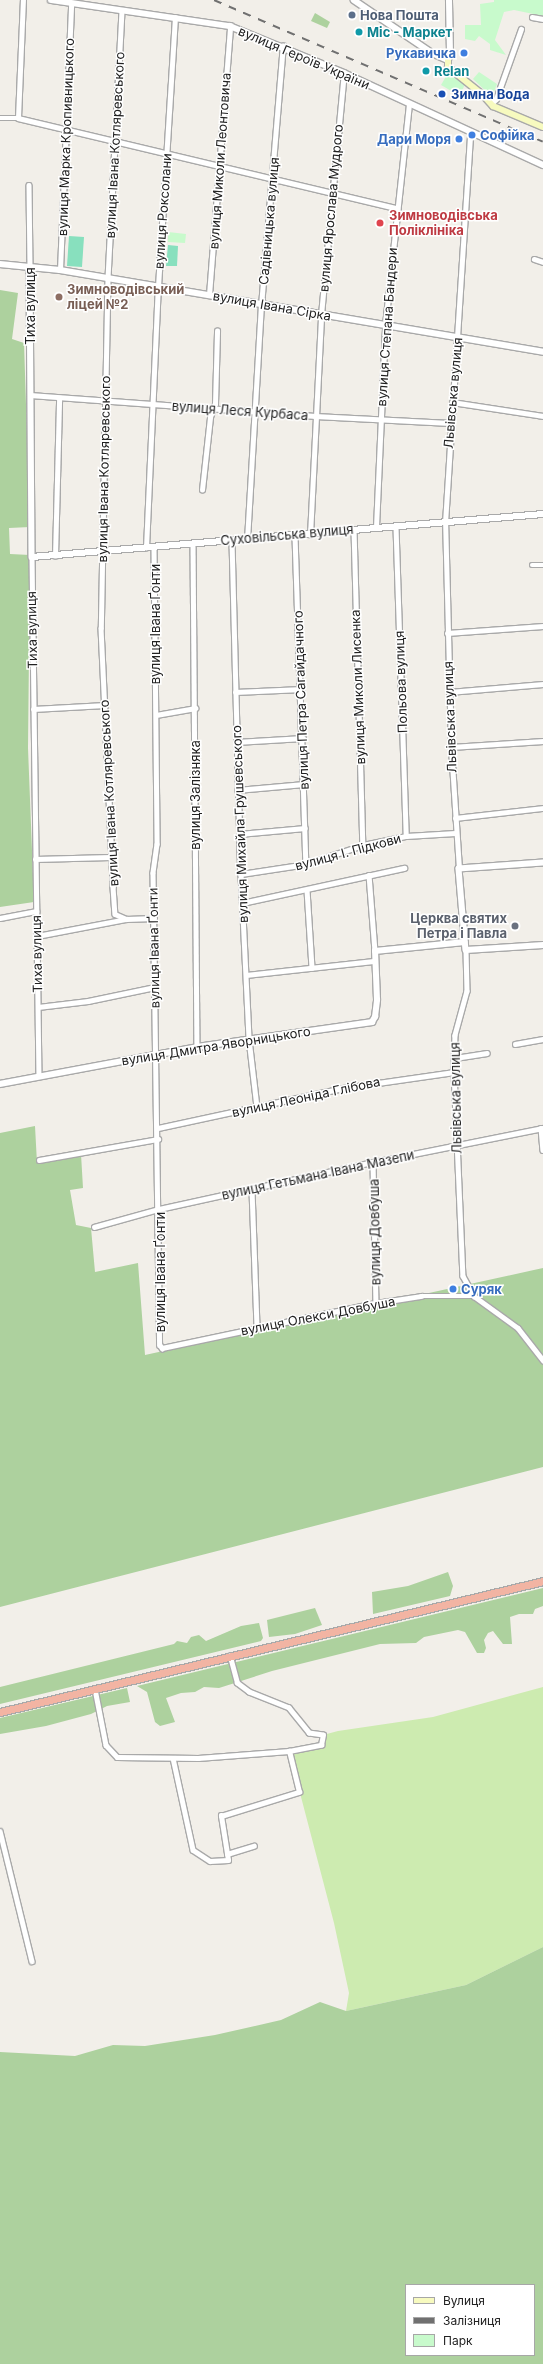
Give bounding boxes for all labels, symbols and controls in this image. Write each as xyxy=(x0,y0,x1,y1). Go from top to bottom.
place label: Нова Пошта xyxy=(360,7,439,23)
marker: Нова Пошта xyxy=(347,10,357,20)
street label: вулиця Героїв України xyxy=(236,23,372,93)
place label: Міс - Маркет xyxy=(367,24,452,40)
marker: Міс - Маркет xyxy=(354,27,364,37)
street label: вулиця Марка Кропивницького xyxy=(55,38,77,236)
place label: Рукавичка xyxy=(386,45,456,61)
marker: Рукавичка xyxy=(459,48,469,58)
street label: вулиця Івана Котляревського xyxy=(102,51,128,239)
place label: Relan xyxy=(434,63,469,79)
marker: Relan xyxy=(421,66,431,76)
street label: вулиця Миколи Леонтовича xyxy=(206,72,234,250)
place label: Зимна Вода xyxy=(451,86,530,102)
marker: Зимна Вода xyxy=(436,88,448,100)
street label: вулиця Ярослава Мудрого xyxy=(316,124,346,292)
place label: Софійка xyxy=(480,127,535,143)
marker: Софійка xyxy=(467,130,477,140)
place label: Дари Моря xyxy=(377,131,451,147)
marker: Дари Моря xyxy=(454,134,464,144)
street label: вулиця Роксолани xyxy=(151,153,175,269)
street label: Садівницька вулиця xyxy=(256,157,282,285)
place label: Зимноводівська Поліклініка xyxy=(389,208,498,239)
marker: Зимноводівська Поліклініка xyxy=(374,217,386,229)
street label: вулиця Степана Бандери xyxy=(374,247,400,407)
street label: Тиха вулиця xyxy=(22,267,38,345)
place label: Зимноводівський ліцей №2 xyxy=(67,282,184,313)
street label: вулиця Івана Сірка xyxy=(212,288,332,324)
marker: Зимноводівський ліцей №2 xyxy=(54,292,64,302)
street label: Львівська вулиця xyxy=(440,337,466,449)
street label: вулиця Івана Котляревського xyxy=(95,376,113,562)
street label: вулиця Леся Курбаса xyxy=(171,398,309,424)
street label: Суховільська вулиця xyxy=(220,521,354,549)
street label: вулиця Івана Ґонти xyxy=(147,564,163,684)
street label: Тиха вулиця xyxy=(24,591,40,669)
street label: вулиця Миколи Лисенка xyxy=(347,609,369,765)
street label: вулиця Петра Сагайдачного xyxy=(290,610,312,790)
street label: Польова вулиця xyxy=(391,631,411,733)
street label: Львівська вулиця xyxy=(440,661,460,773)
street label: вулиця Івана Котляревського xyxy=(96,699,122,887)
street label: вулиця Михайла Грушевського xyxy=(229,725,251,923)
street label: вулиця Залізняка xyxy=(187,740,203,850)
street label: вулиця І. Підкови xyxy=(293,830,403,874)
street label: вулиця Івана Ґонти xyxy=(145,888,163,1008)
place label: Церква святих Петра і Павла xyxy=(410,911,507,942)
street label: Тиха вулиця xyxy=(29,915,45,993)
marker: Церква святих Петра і Павла xyxy=(510,921,520,931)
street label: вулиця Дмитра Яворницького xyxy=(120,1023,312,1069)
street label: Львівська вулиця xyxy=(447,1042,465,1154)
street label: вулиця Леоніда Глібова xyxy=(230,1074,382,1120)
street label: вулиця Гетьмана Івана Мазепи xyxy=(220,1147,416,1203)
street label: вулиця Довбуша xyxy=(366,1179,384,1285)
street label: вулиця Івана Ґонти xyxy=(152,1212,168,1332)
place label: Суряк xyxy=(461,1281,502,1297)
marker: Суряк xyxy=(448,1284,458,1294)
street label: вулиця Олекси Довбуша xyxy=(239,1293,397,1339)
legend xyxy=(405,2284,535,2356)
text: Вулиця xyxy=(443,2293,485,2308)
text: Залізниця xyxy=(443,2313,501,2328)
text: Парк xyxy=(443,2333,473,2348)

